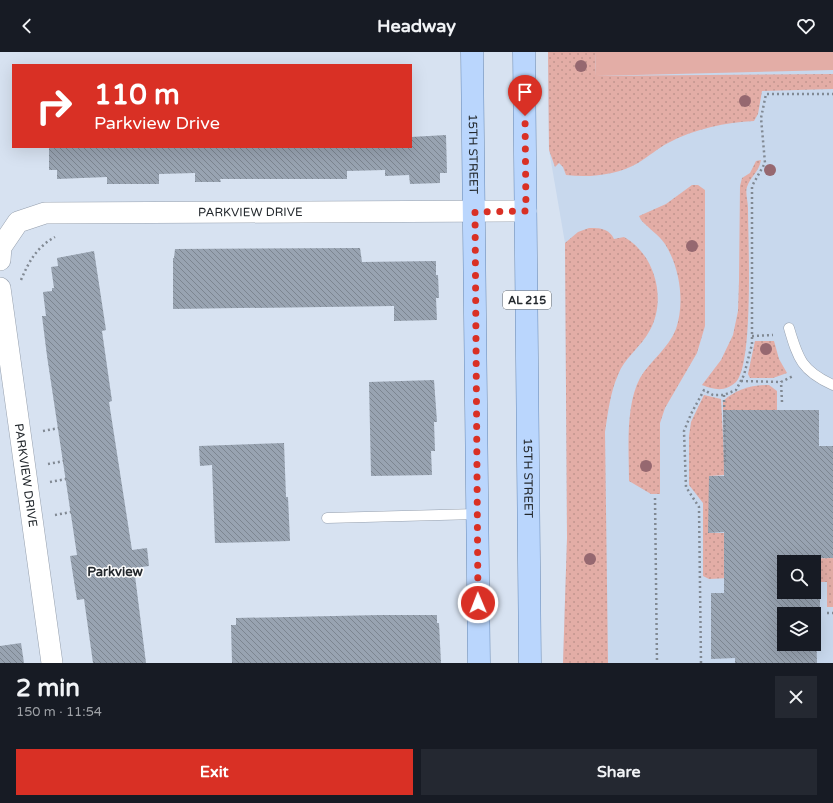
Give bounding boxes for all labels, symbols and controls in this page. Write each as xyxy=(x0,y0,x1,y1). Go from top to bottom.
icon: back xyxy=(16,15,38,37)
text: Headway xyxy=(377,15,456,37)
icon: heart xyxy=(795,15,817,37)
pin xyxy=(508,75,542,116)
text: 110 m xyxy=(94,78,180,112)
icon: right xyxy=(28,80,80,132)
icon: arrive xyxy=(514,81,536,103)
text: Parkview Drive xyxy=(94,112,220,134)
street label: 15TH STREET xyxy=(466,114,481,195)
street label: PARKVIEW DRIVE xyxy=(198,205,303,219)
road number: AL 215 xyxy=(503,291,551,309)
street label: PARKVIEW DRIVE xyxy=(12,422,40,528)
street label: 15TH STREET xyxy=(521,438,536,519)
map controls xyxy=(777,555,821,651)
button: search xyxy=(777,555,821,599)
district label: Parkview xyxy=(87,564,143,580)
position arrow xyxy=(457,582,499,624)
button: layers xyxy=(777,607,821,651)
text: 2 min xyxy=(16,674,80,703)
button: close xyxy=(775,676,817,718)
text: 150 m · 11:54 xyxy=(16,704,102,720)
button: Exit xyxy=(16,749,413,795)
button: Share xyxy=(421,749,817,795)

